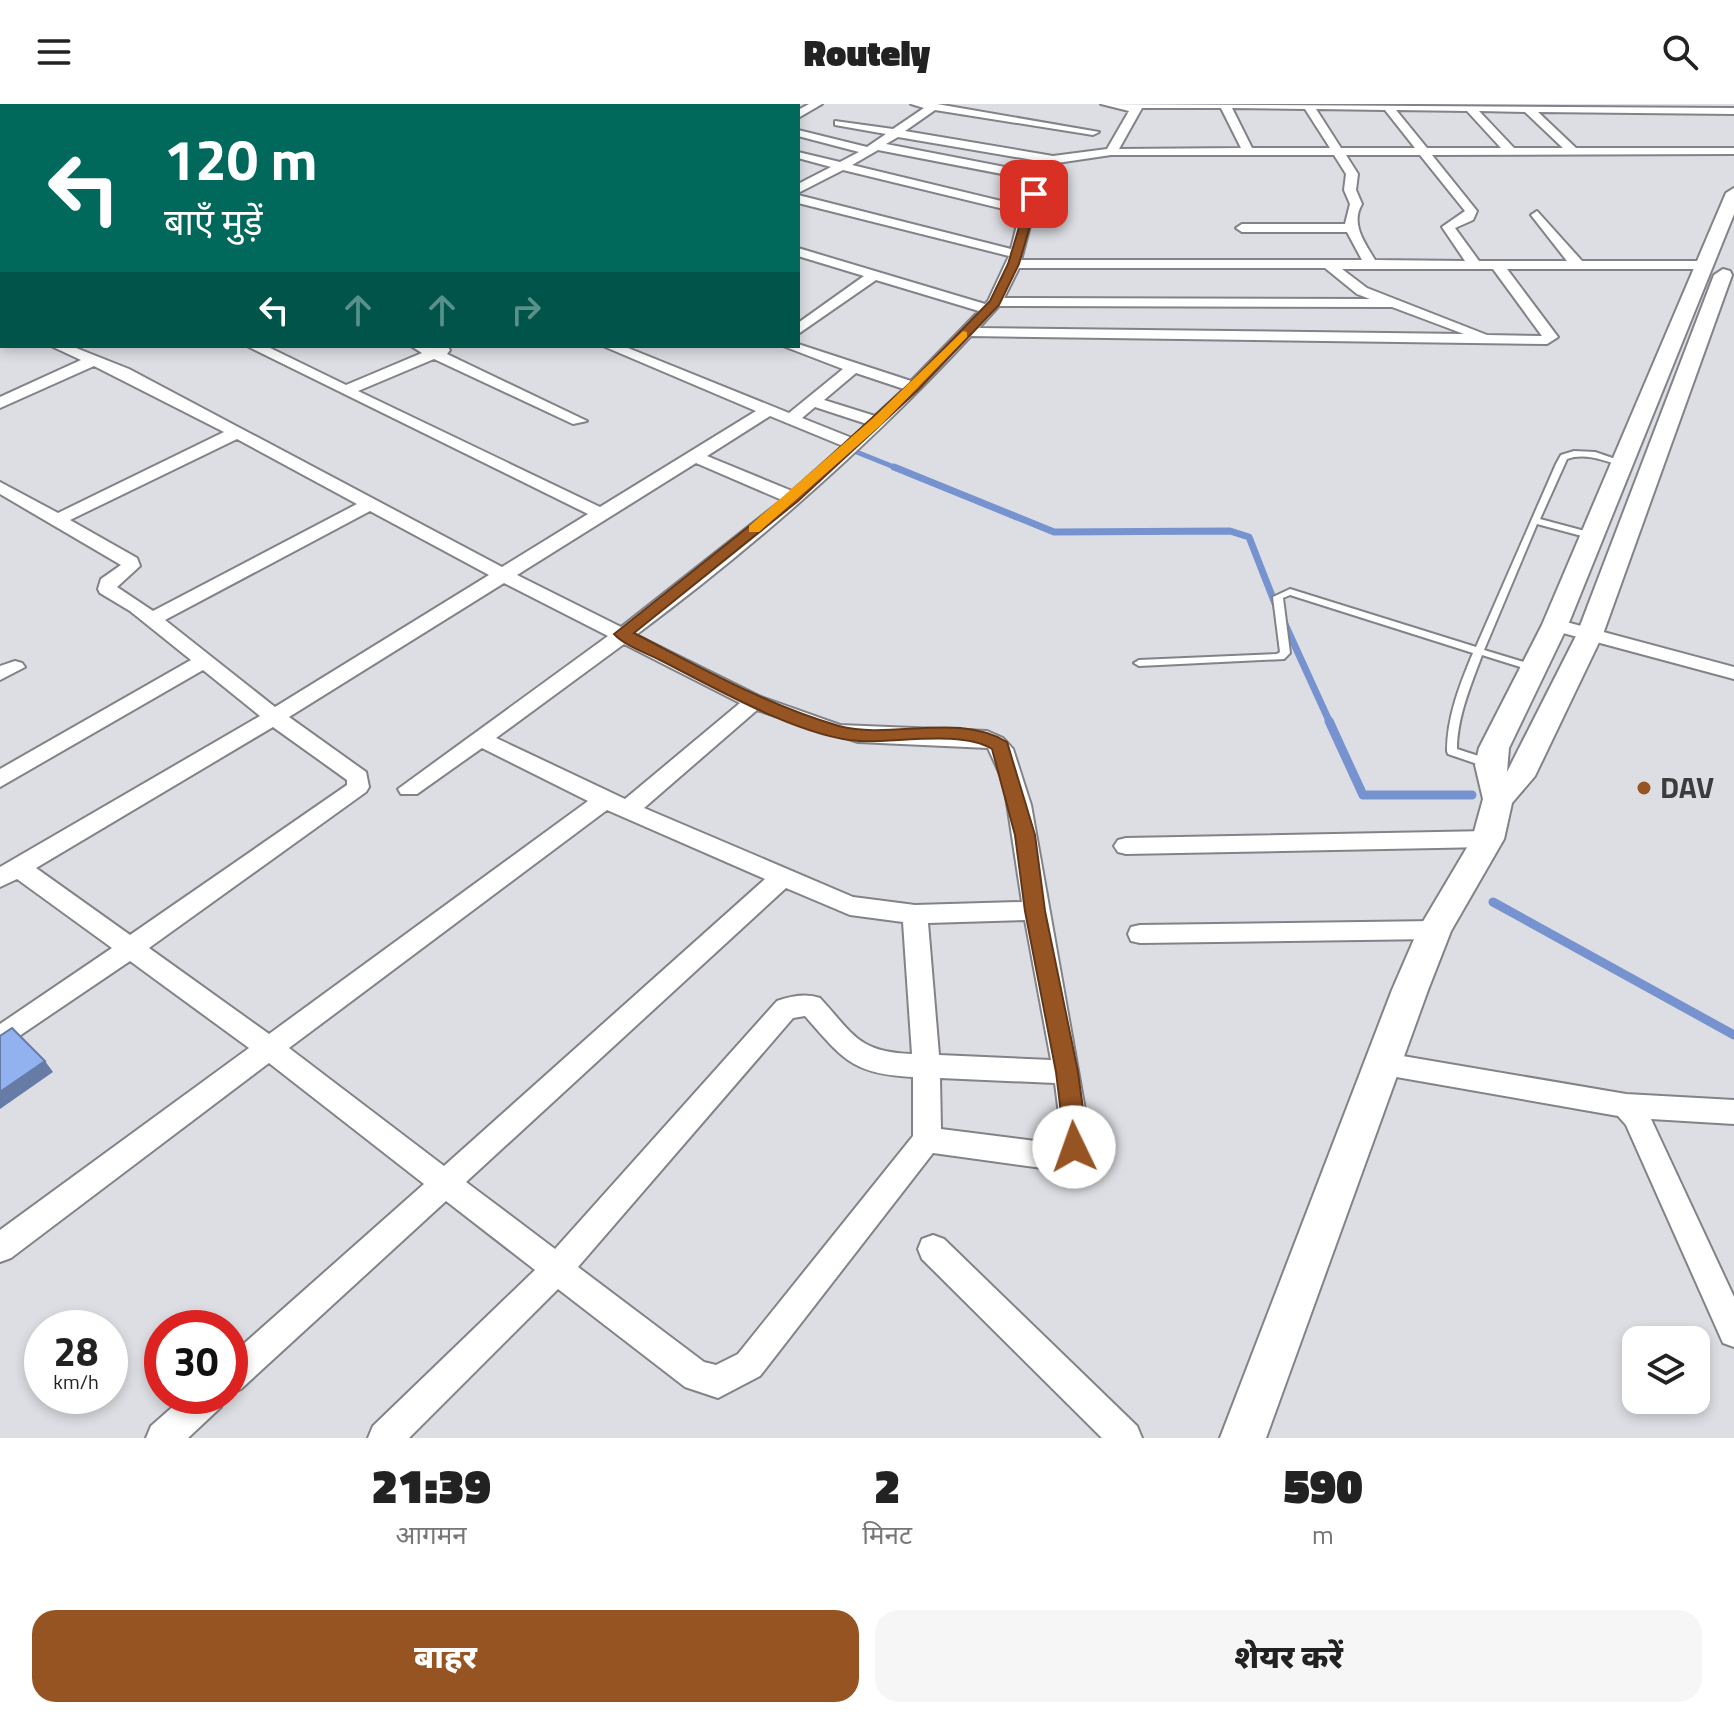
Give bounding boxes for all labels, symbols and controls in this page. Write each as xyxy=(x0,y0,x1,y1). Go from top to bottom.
text: Routely xyxy=(804,25,930,80)
icon: menu xyxy=(32,30,76,74)
icon: search xyxy=(1658,30,1702,74)
text: 120 m xyxy=(164,117,317,202)
icon: left xyxy=(32,136,136,240)
pin xyxy=(1000,160,1068,228)
icon: arrive xyxy=(1012,172,1056,216)
text: बाएँ मुड़ें xyxy=(164,194,263,249)
icon: left xyxy=(252,288,296,332)
icon: ahead xyxy=(336,288,380,332)
icon: ahead xyxy=(420,288,464,332)
icon: right xyxy=(504,288,548,332)
place label: DAV xyxy=(1660,764,1714,810)
marker: DAV xyxy=(1635,779,1653,797)
position arrow xyxy=(1032,1105,1116,1189)
speed limit sign: 30 xyxy=(144,1310,248,1414)
text: 28 xyxy=(54,1321,98,1382)
map controls xyxy=(1622,1326,1710,1414)
button: layers xyxy=(1622,1326,1710,1414)
text: km/h xyxy=(53,1366,99,1397)
text: 21:39 xyxy=(371,1449,491,1522)
text: 2 xyxy=(874,1449,900,1522)
text: 590 xyxy=(1283,1449,1363,1522)
text: आगमन xyxy=(395,1515,467,1554)
text: मिनट xyxy=(862,1515,912,1554)
text: m xyxy=(1312,1515,1334,1554)
button: बाहर xyxy=(32,1610,859,1702)
button: शेयर करें xyxy=(875,1610,1702,1702)

